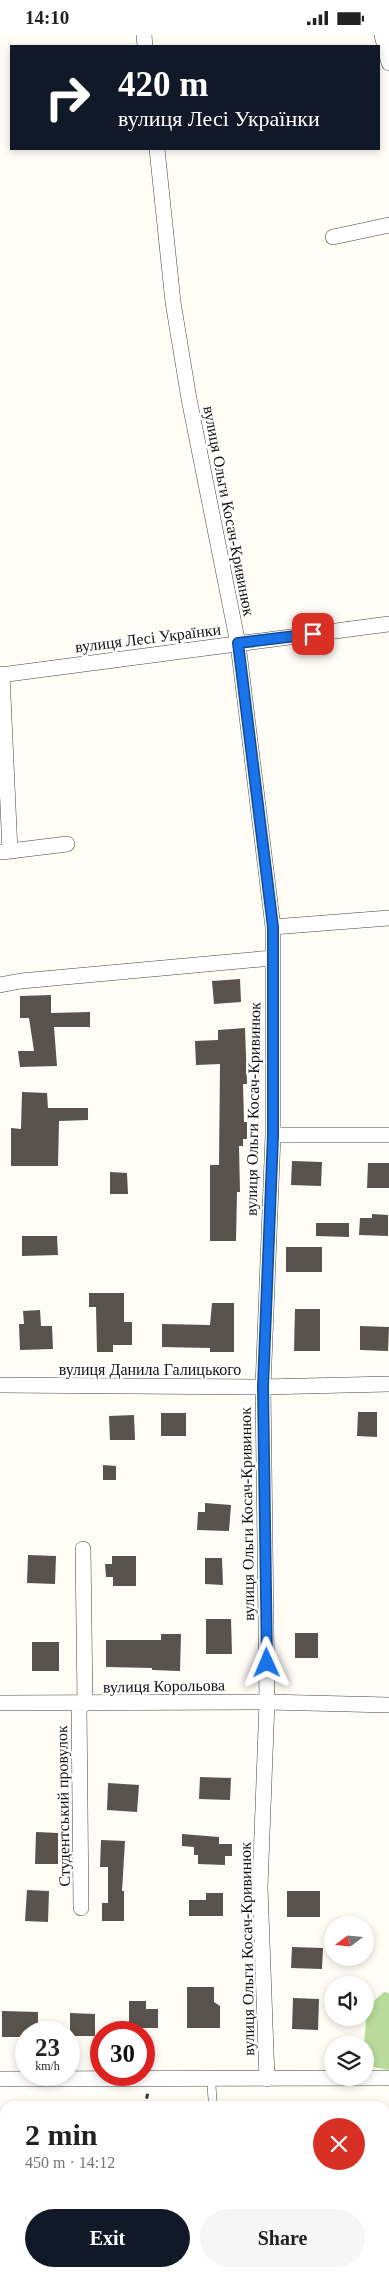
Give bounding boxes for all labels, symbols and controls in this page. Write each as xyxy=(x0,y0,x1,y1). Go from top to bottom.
text: 14:10 xyxy=(25,7,69,28)
icon: right xyxy=(35,65,100,130)
text: 420 m xyxy=(118,65,208,104)
text: вулиця Лесі Українки xyxy=(118,106,320,131)
street label: вулиця Ольги Косач-Кривинюк xyxy=(199,404,258,618)
pin xyxy=(292,613,334,655)
icon: arrive xyxy=(299,620,327,648)
street label: вулиця Лесі Українки xyxy=(74,621,222,656)
street label: вулиця Ольги Косач-Кривинюк xyxy=(243,1002,264,1216)
street label: вулиця Данила Галицького xyxy=(59,1361,241,1379)
street label: вулиця Ольги Косач-Кривинюк xyxy=(237,1407,258,1621)
position arrow xyxy=(240,1636,292,1688)
street label: вулиця Корольова xyxy=(103,1676,225,1697)
street label: Студентський провулок xyxy=(53,1725,74,1887)
street label: вулиця Ольги Косач-Кривинюк xyxy=(237,1842,258,2056)
north arrow xyxy=(324,1916,374,1966)
map controls xyxy=(324,1916,374,2086)
button: sound xyxy=(324,1976,374,2026)
speed limit sign: 30 xyxy=(90,2021,155,2086)
text: 23 xyxy=(35,2034,60,2061)
button: layers xyxy=(324,2036,374,2086)
text: km/h xyxy=(35,2059,60,2073)
text: 2 min xyxy=(25,2118,98,2151)
button: close xyxy=(313,2118,365,2170)
text: 450 m · 14:12 xyxy=(25,2154,115,2171)
button: Exit xyxy=(25,2209,190,2267)
button: Share xyxy=(200,2209,365,2267)

